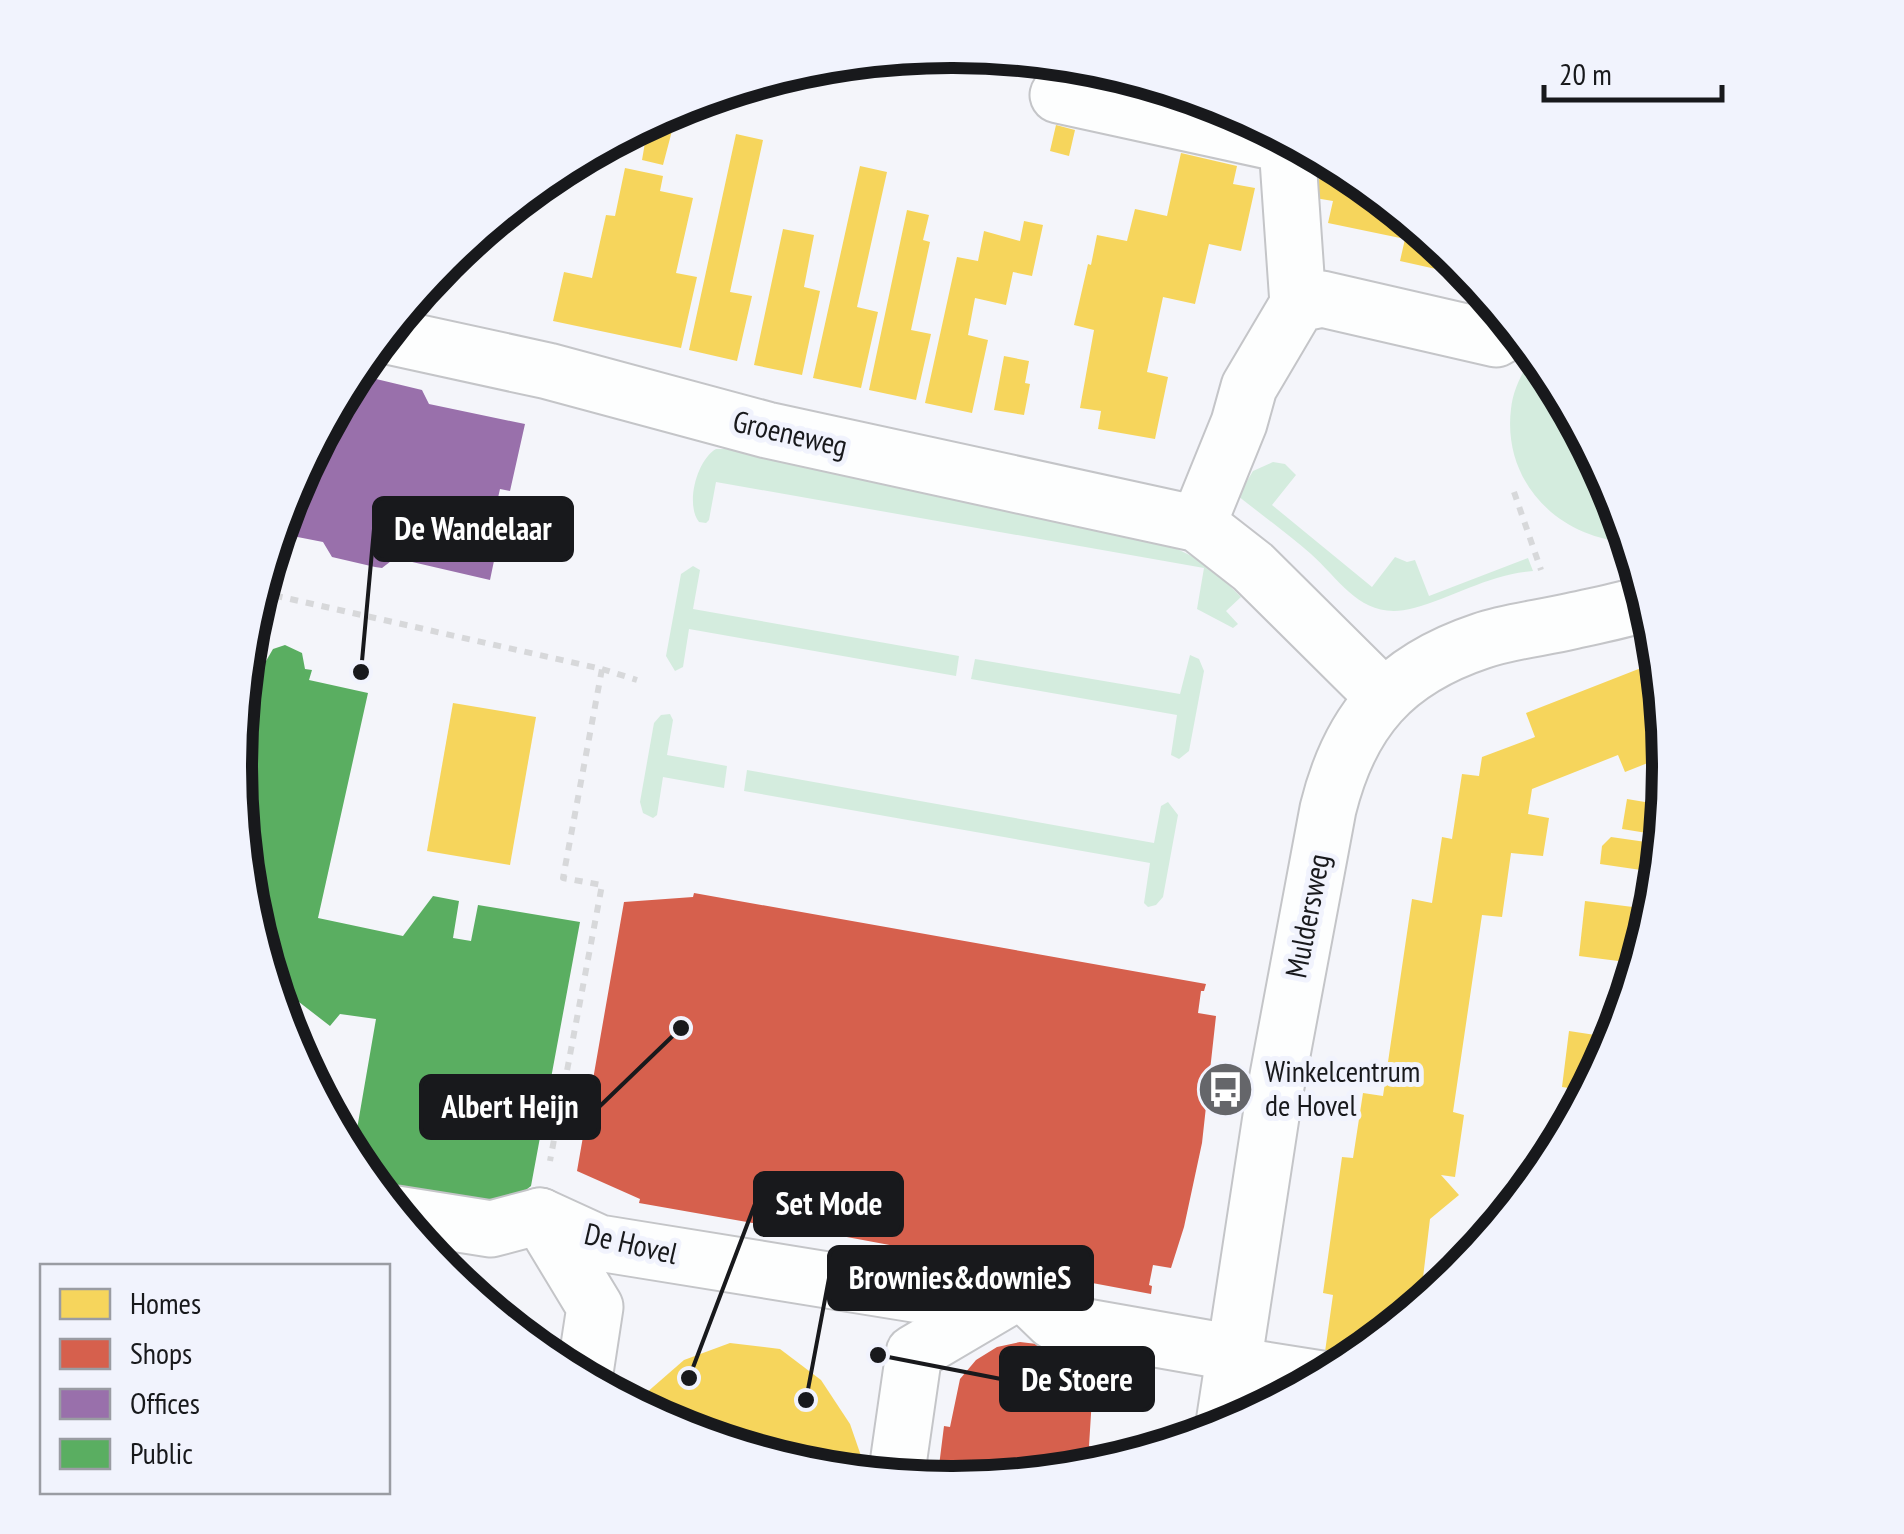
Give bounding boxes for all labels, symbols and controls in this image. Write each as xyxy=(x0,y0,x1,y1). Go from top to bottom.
scale bar xyxy=(1544,40,1722,102)
text: 20 m xyxy=(1559,54,1612,93)
street label: Groeneweg xyxy=(729,400,851,465)
callout: De Wandelaar xyxy=(374,498,572,560)
text: De Wandelaar xyxy=(394,507,552,549)
street label: Muldersweg xyxy=(1275,850,1338,981)
place label: Winkelcentrum de Hovel xyxy=(1265,1051,1420,1124)
bus stop icon: Winkelcentrum de Hovel xyxy=(1196,1059,1256,1119)
callout: Albert Heijn xyxy=(421,1076,599,1138)
text: Albert Heijn xyxy=(440,1085,579,1127)
callout: Set Mode xyxy=(755,1173,902,1235)
text: Set Mode xyxy=(775,1182,883,1224)
street label: De Hovel xyxy=(581,1213,682,1272)
callout: Brownies&downieS xyxy=(829,1247,1092,1309)
text: Brownies&downieS xyxy=(849,1256,1071,1298)
legend xyxy=(40,1264,390,1494)
text: Homes xyxy=(130,1283,201,1322)
text: Shops xyxy=(130,1333,192,1372)
callout: De Stoere xyxy=(1001,1348,1153,1410)
text: De Stoere xyxy=(1021,1358,1133,1400)
text: Offices xyxy=(130,1383,200,1422)
text: Public xyxy=(130,1433,193,1472)

